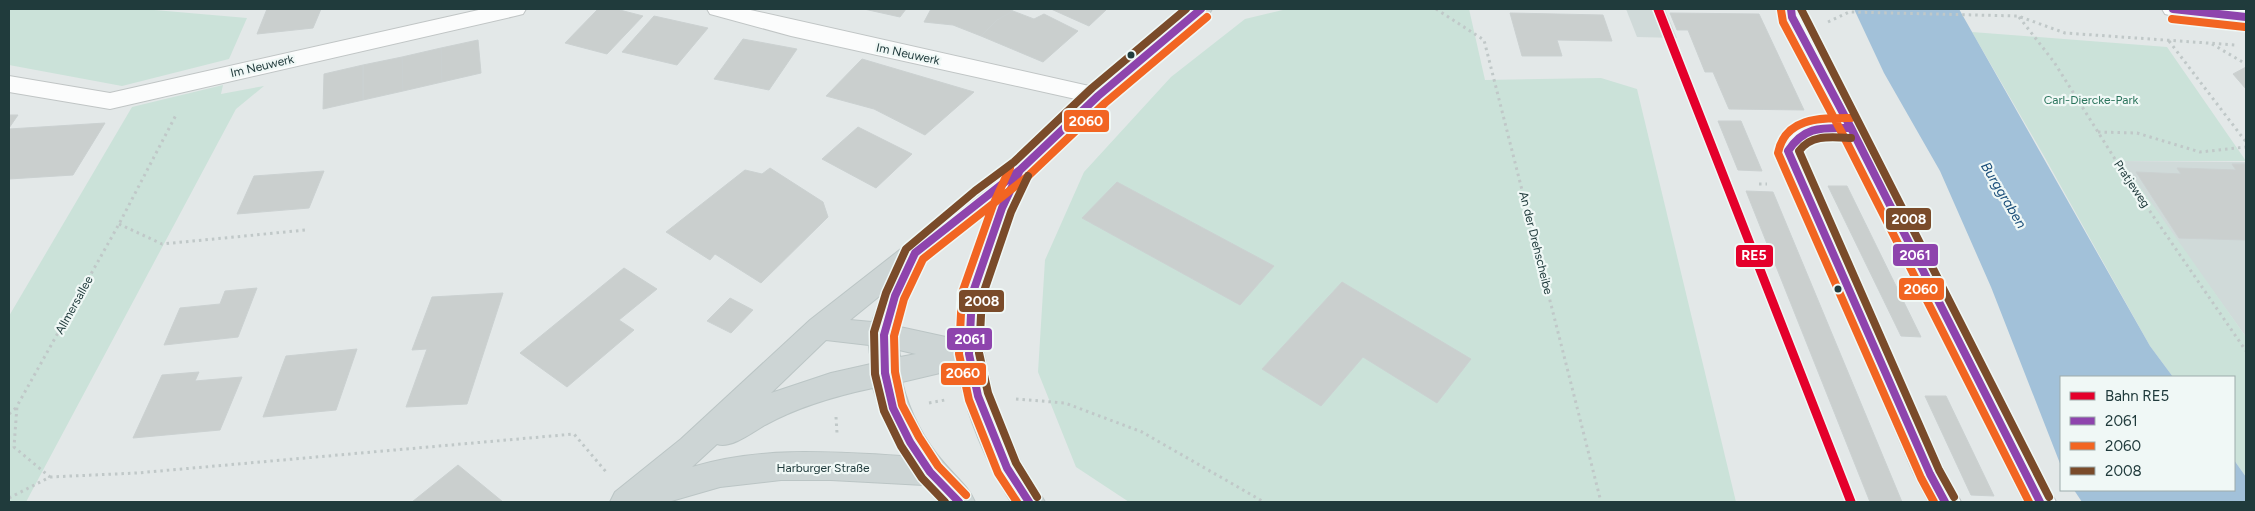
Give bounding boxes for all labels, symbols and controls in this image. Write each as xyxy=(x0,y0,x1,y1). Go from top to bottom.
street label: Im Neuwerk xyxy=(875,40,941,68)
unlabelled marker xyxy=(1126,50,1136,60)
street label: Im Neuwerk xyxy=(229,52,295,80)
park label: Carl-Diercke-Park xyxy=(2044,93,2139,107)
line badge: 2060 xyxy=(1063,109,1110,133)
text: 2060 xyxy=(1069,113,1103,130)
street label: Pratjeweg xyxy=(2111,158,2153,210)
water label: Burggraben xyxy=(1977,159,2030,232)
street label: An der Drehscheibe xyxy=(1516,190,1556,296)
line badge: 2008 xyxy=(1885,207,1932,231)
text: 2008 xyxy=(1892,211,1926,228)
line badge: 2061 xyxy=(1892,243,1939,267)
line badge: RE5 xyxy=(1735,244,1774,268)
text: RE5 xyxy=(1741,247,1767,264)
text: 2061 xyxy=(1899,247,1931,264)
street label: Allmersallee xyxy=(52,273,96,337)
line badge: 2060 xyxy=(1898,277,1945,301)
text: 2060 xyxy=(1904,281,1938,298)
unlabelled marker xyxy=(1833,284,1843,294)
line badge: 2008 xyxy=(958,289,1005,313)
text: 2008 xyxy=(965,293,999,310)
line badge: 2061 xyxy=(946,327,993,351)
text: 2061 xyxy=(954,331,986,348)
line badge: 2060 xyxy=(940,362,987,386)
text: 2060 xyxy=(946,365,980,382)
legend xyxy=(2060,376,2235,491)
text: Bahn RE5 xyxy=(2105,387,2169,405)
text: 2061 xyxy=(2105,412,2138,430)
text: 2060 xyxy=(2105,437,2141,455)
street label: Harburger Straße xyxy=(777,461,870,475)
text: 2008 xyxy=(2105,462,2142,480)

